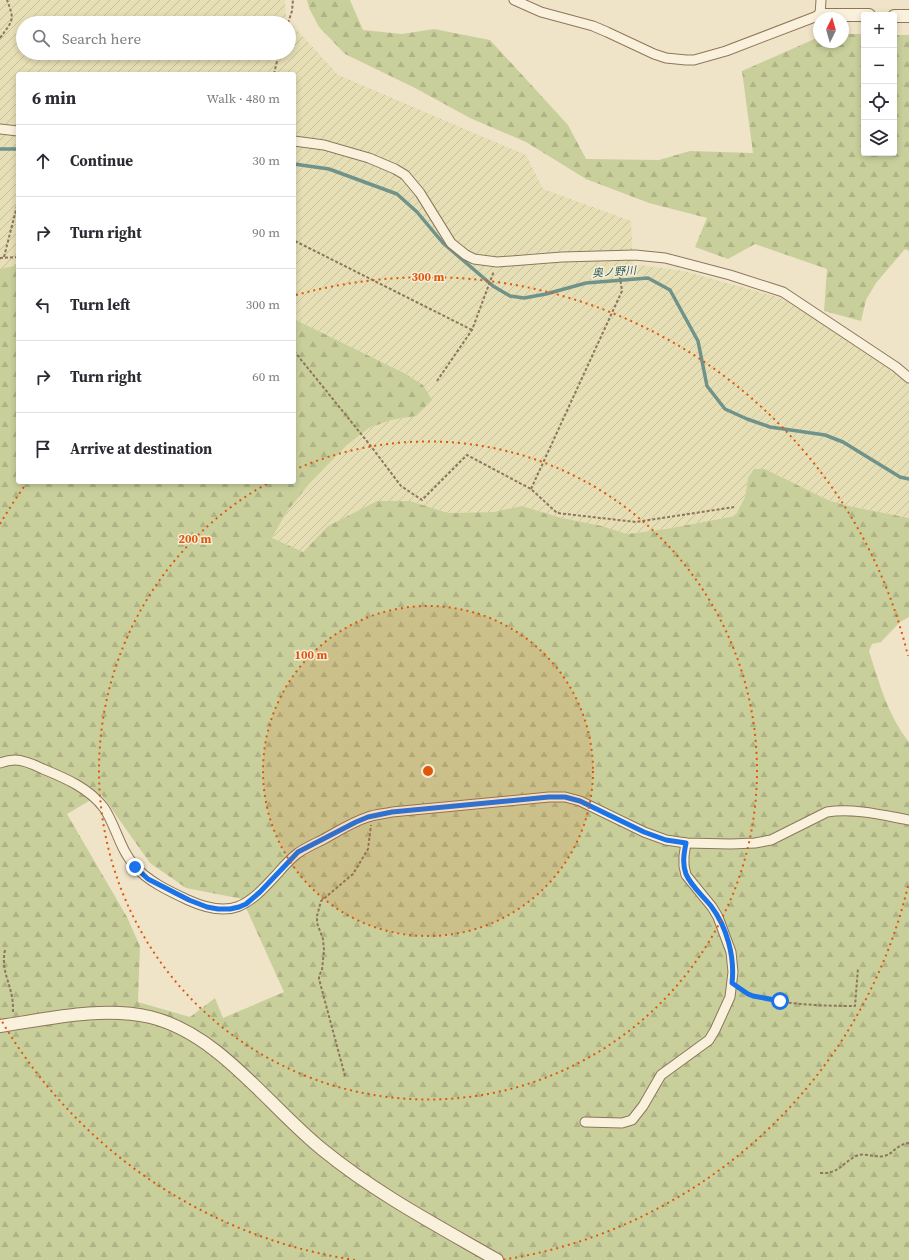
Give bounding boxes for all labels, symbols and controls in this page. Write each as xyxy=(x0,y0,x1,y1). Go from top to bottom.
north arrow xyxy=(813,12,849,48)
map controls xyxy=(861,12,897,156)
button: + xyxy=(861,12,897,48)
search box xyxy=(16,16,296,60)
icon: search xyxy=(30,27,52,49)
text: Search here xyxy=(62,28,141,49)
button: − xyxy=(861,48,897,84)
button: locate xyxy=(861,84,897,120)
text: 6 min xyxy=(32,86,76,110)
text: Walk · 480 m xyxy=(207,90,280,107)
button: layers xyxy=(861,120,897,156)
icon: ahead xyxy=(32,150,54,172)
text: Continue xyxy=(70,150,133,171)
text: 30 m xyxy=(252,152,280,169)
icon: right xyxy=(32,222,54,244)
text: Turn right xyxy=(70,222,142,243)
text: 90 m xyxy=(252,224,280,241)
water label: 奥ノ野川 xyxy=(592,263,637,281)
text: 300 m xyxy=(412,269,445,285)
icon: left xyxy=(32,294,54,316)
text: Turn left xyxy=(70,294,130,315)
text: 300 m xyxy=(246,296,280,313)
icon: right xyxy=(32,366,54,388)
text: Turn right xyxy=(70,366,142,387)
text: 60 m xyxy=(252,368,280,385)
icon: arrive xyxy=(32,438,54,460)
text: Arrive at destination xyxy=(70,438,212,459)
text: 200 m xyxy=(179,531,212,547)
text: 100 m xyxy=(295,647,328,663)
centre of rings xyxy=(421,764,435,778)
route end xyxy=(126,858,144,876)
route start xyxy=(771,992,789,1010)

